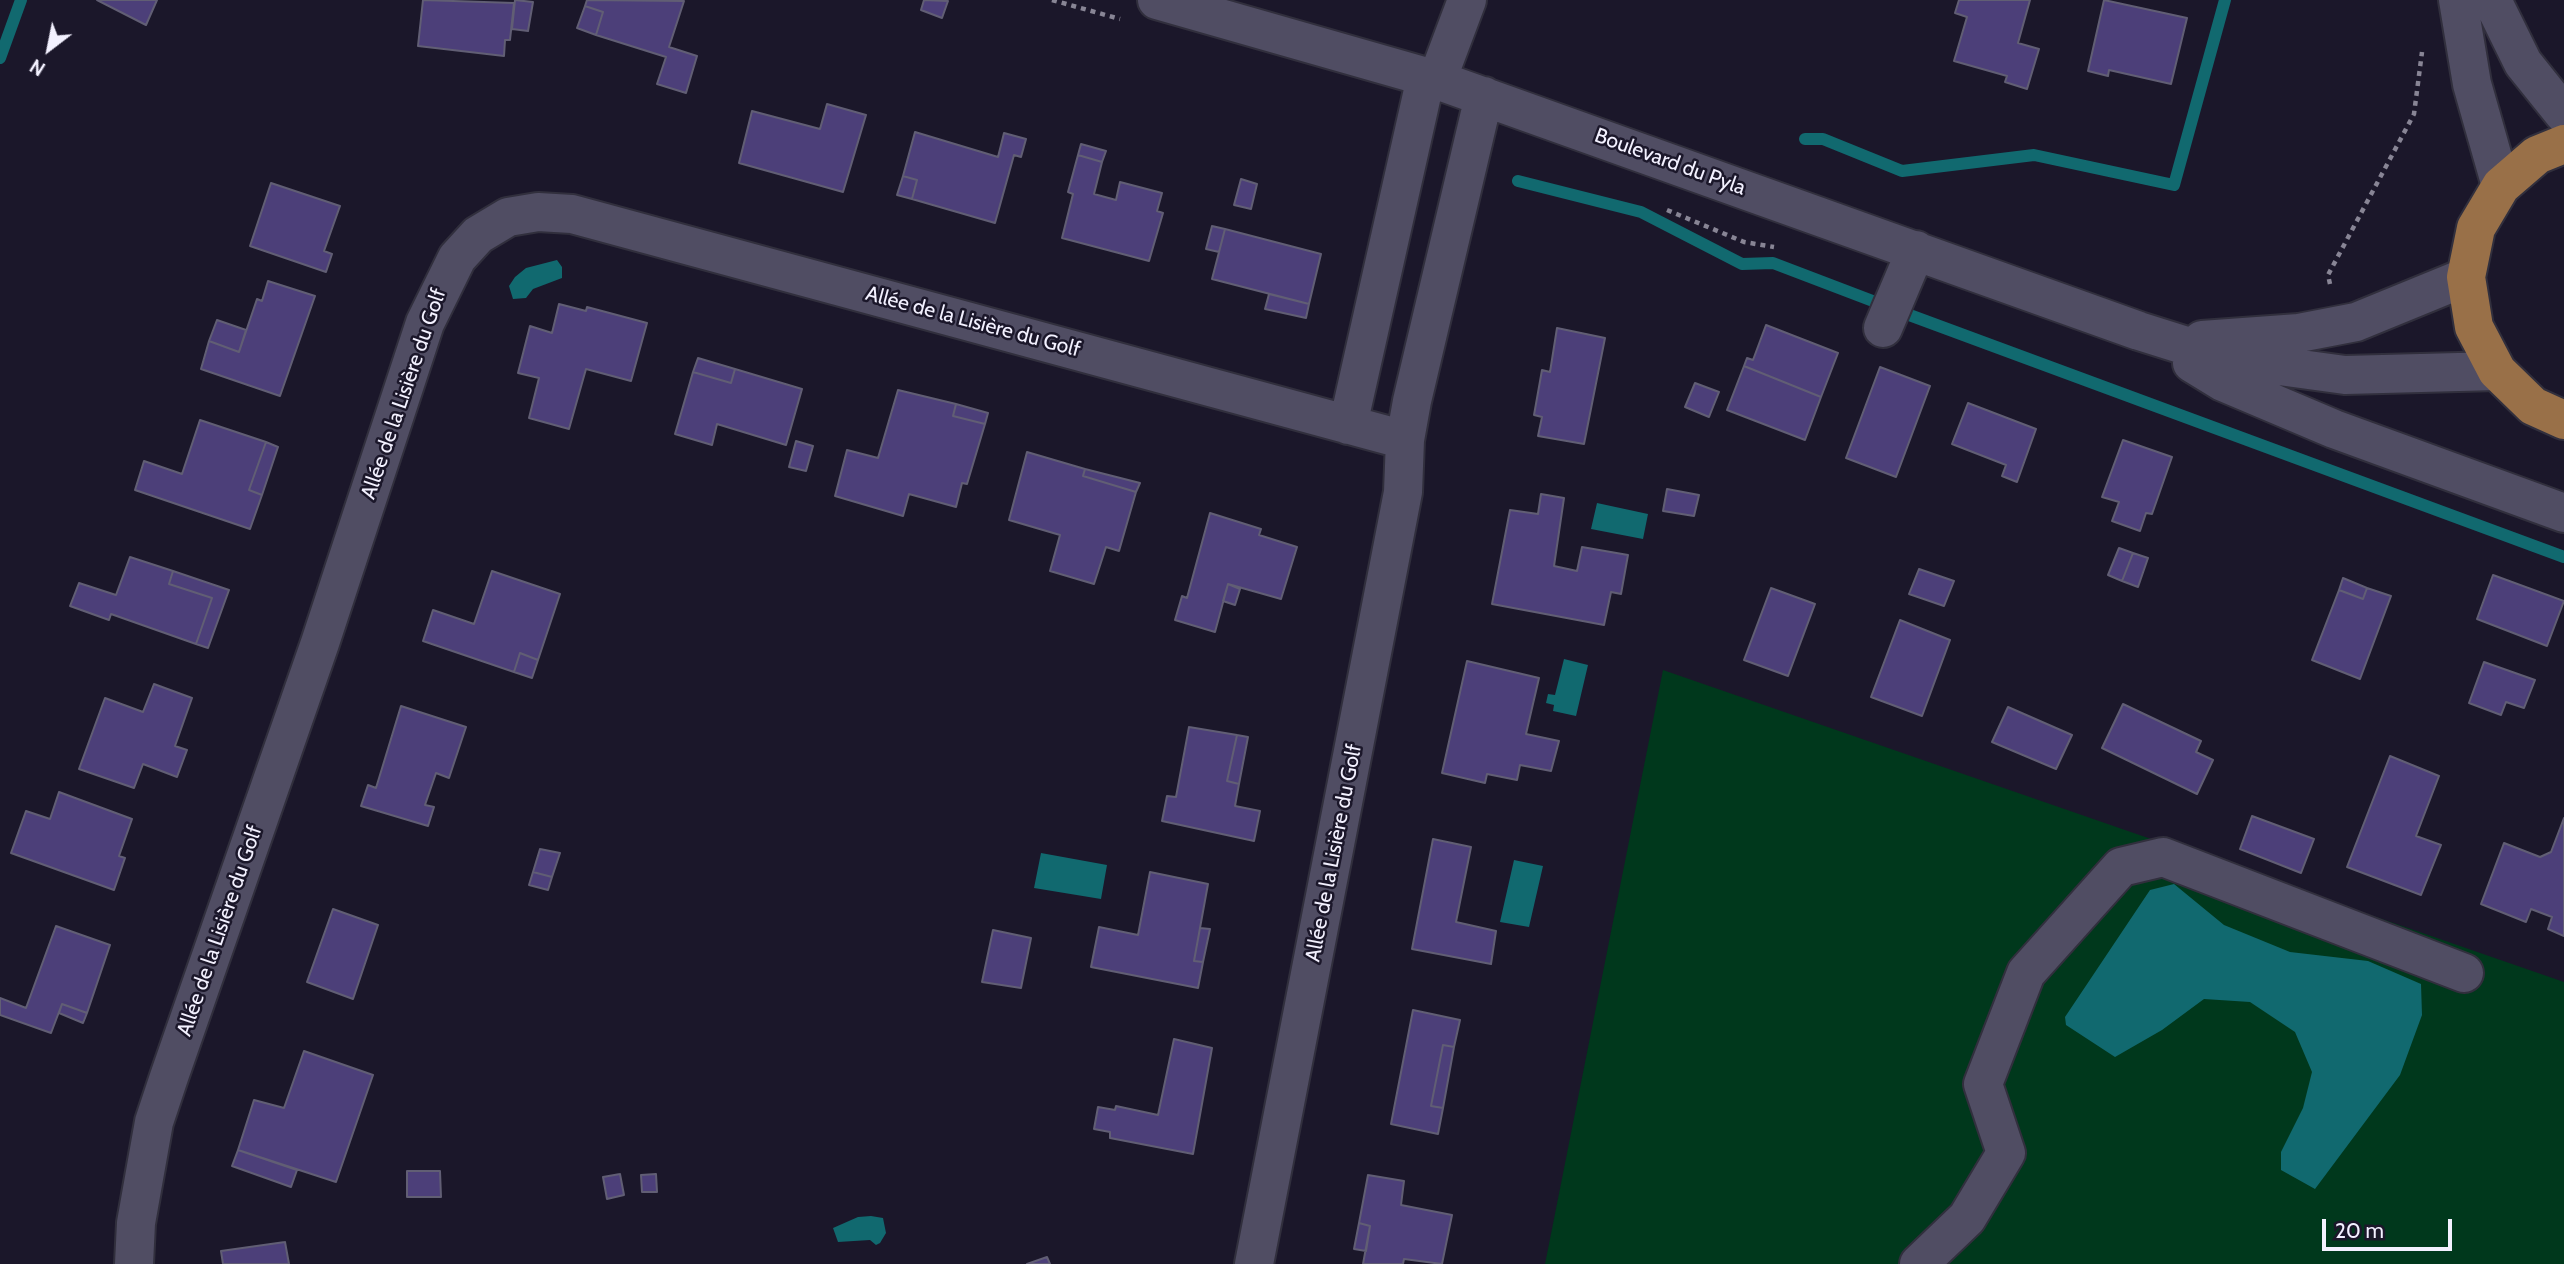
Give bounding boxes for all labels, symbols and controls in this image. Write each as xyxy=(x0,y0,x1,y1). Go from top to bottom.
north arrow xyxy=(14,14,84,84)
text: N xyxy=(26,54,49,81)
street label: Boulevard du Pyla xyxy=(1591,123,1749,201)
street label: Allée de la Lisière du Golf xyxy=(863,281,1083,363)
street label: Allée de la Lisière du Golf xyxy=(356,285,452,503)
street label: Allée de la Lisière du Golf xyxy=(1301,742,1367,964)
street label: Allée de la Lisière du Golf xyxy=(172,822,268,1040)
scale bar xyxy=(2326,1204,2456,1248)
text: 20 m xyxy=(2335,1218,2384,1243)

